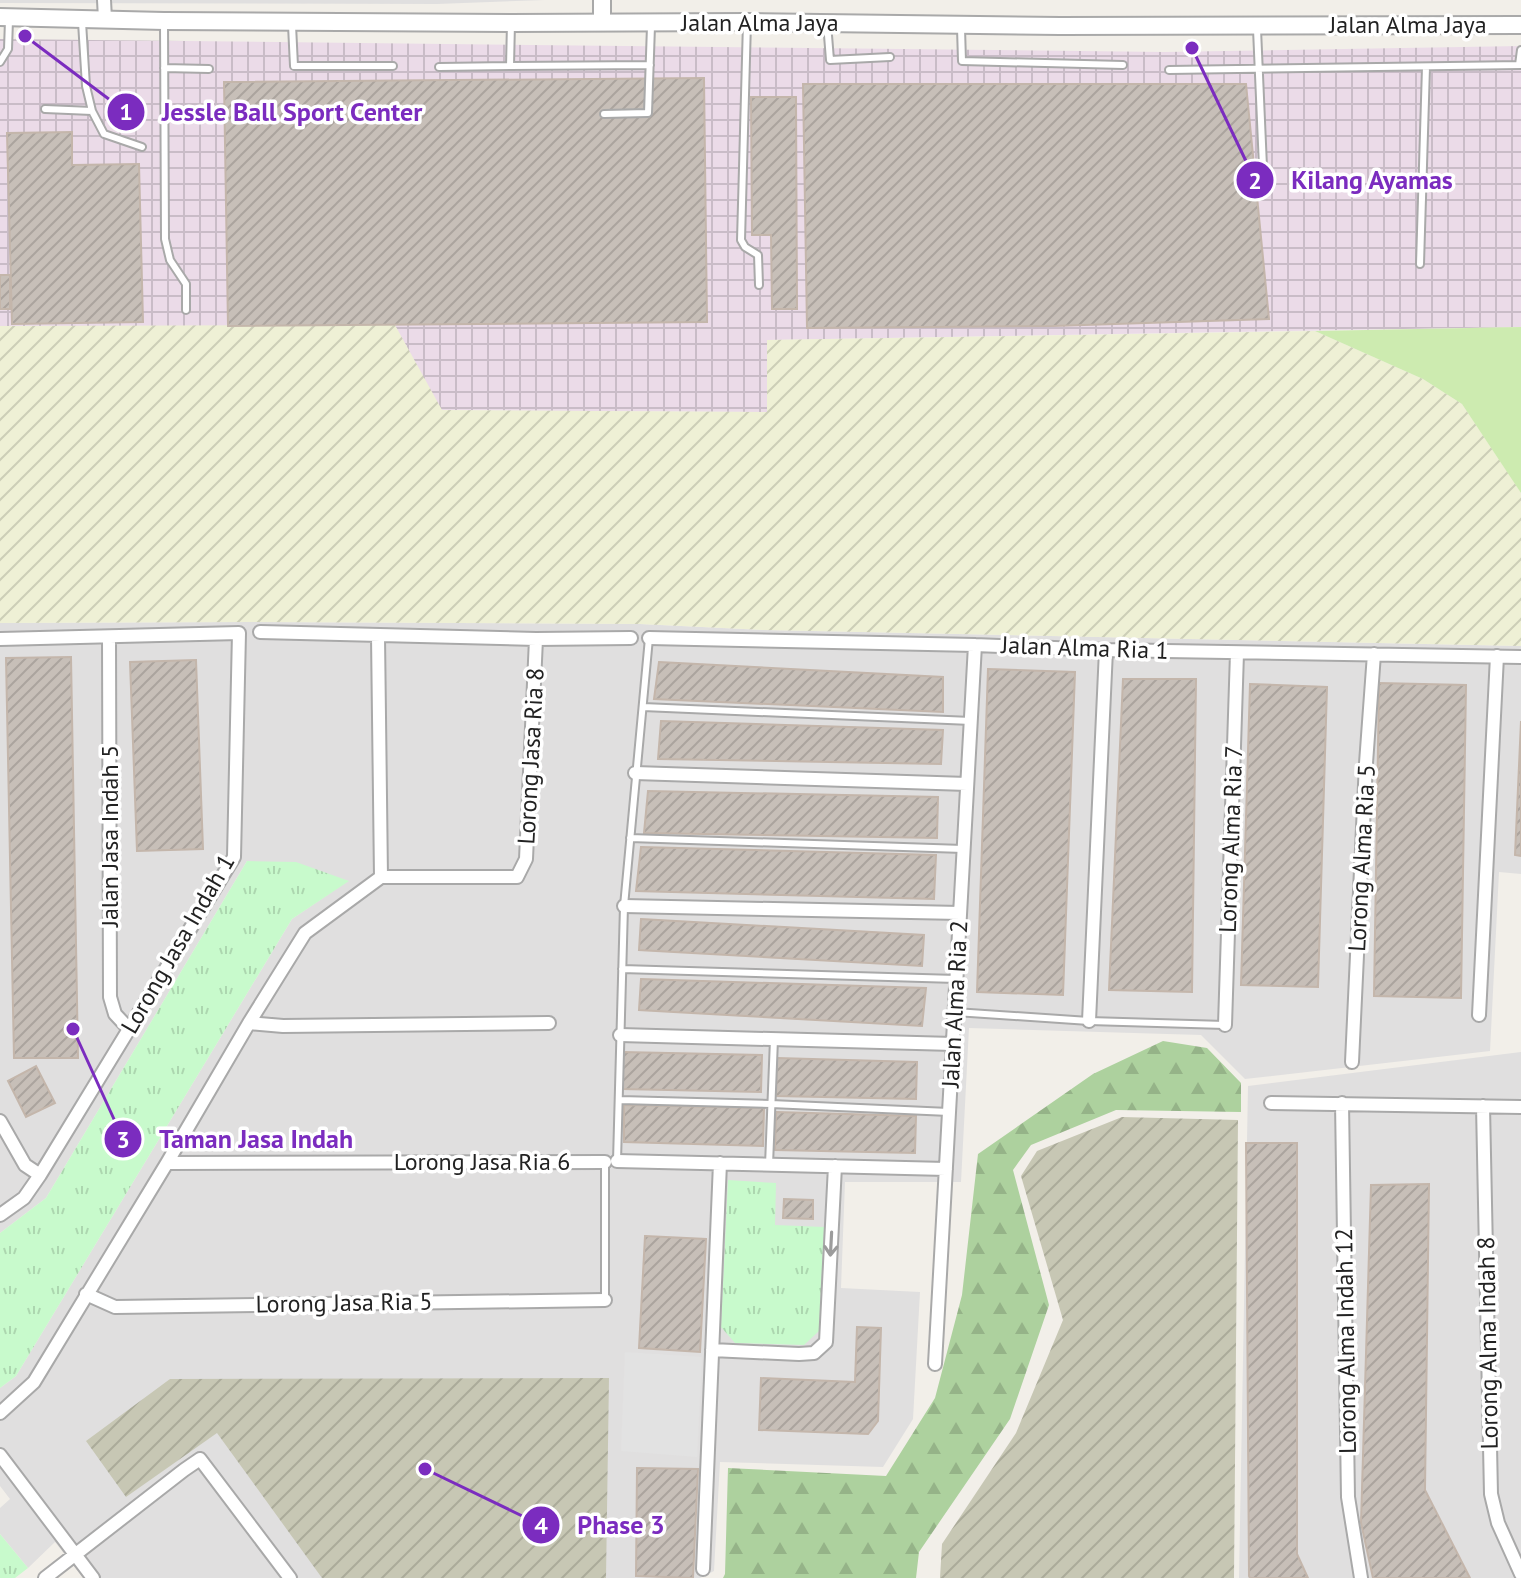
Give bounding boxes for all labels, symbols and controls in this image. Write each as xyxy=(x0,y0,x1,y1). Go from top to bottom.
street label: Jalan Alma Jaya xyxy=(680,7,839,38)
street label: Jalan Alma Jaya xyxy=(1328,9,1487,40)
callout: Jessle Ball Sport Center xyxy=(106,87,439,137)
text: Jessle Ball Sport Center xyxy=(161,95,423,128)
text: 1 xyxy=(119,96,133,127)
callout: Kilang Ayamas xyxy=(1235,155,1470,205)
text: Kilang Ayamas xyxy=(1291,163,1453,196)
text: 2 xyxy=(1248,165,1262,196)
street label: Jalan Alma Ria 1 xyxy=(1000,629,1169,666)
street label: Lorong Jasa Ria 8 xyxy=(510,667,551,845)
street label: Jalan Jasa Indah 5 xyxy=(94,745,125,928)
street label: Lorong Alma Ria 7 xyxy=(1212,745,1249,933)
street label: Lorong Alma Ria 5 xyxy=(1341,764,1382,952)
street label: Lorong Jasa Indah 1 xyxy=(114,848,242,1039)
street label: Jalan Alma Ria 2 xyxy=(935,920,974,1089)
callout: Taman Jasa Indah xyxy=(103,1114,369,1164)
text: Taman Jasa Indah xyxy=(159,1122,353,1155)
text: 3 xyxy=(116,1124,130,1155)
street label: Lorong Jasa Ria 6 xyxy=(394,1146,570,1177)
street label: Lorong Alma Indah 12 xyxy=(1328,1228,1363,1454)
one-way arrow xyxy=(823,1230,838,1257)
street label: Lorong Alma Indah 8 xyxy=(1470,1236,1505,1450)
street label: Lorong Jasa Ria 5 xyxy=(255,1285,433,1320)
callout: Phase 3 xyxy=(521,1500,681,1550)
text: Phase 3 xyxy=(577,1508,665,1541)
text: 4 xyxy=(534,1510,548,1541)

